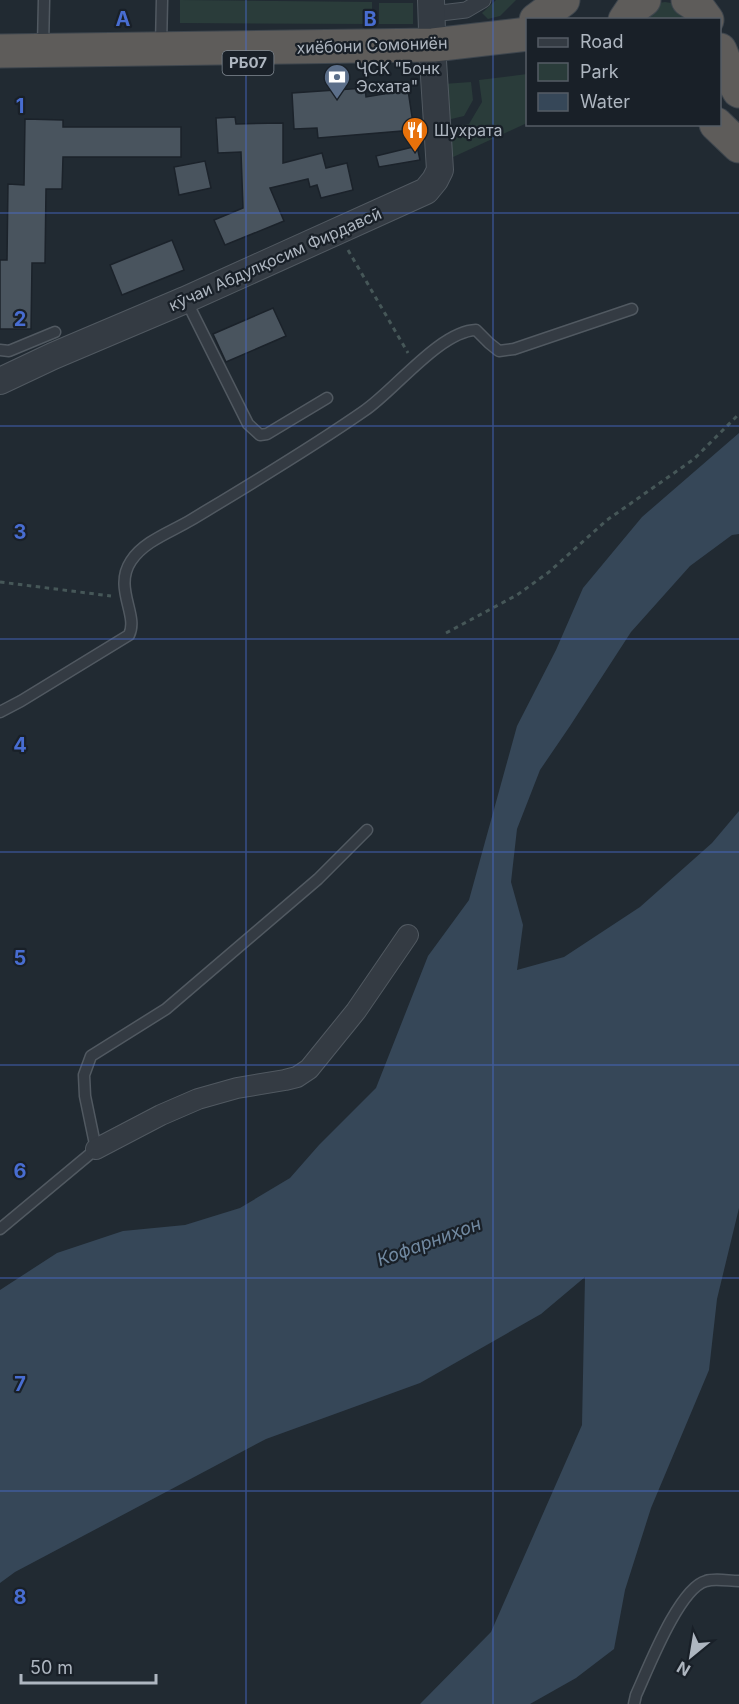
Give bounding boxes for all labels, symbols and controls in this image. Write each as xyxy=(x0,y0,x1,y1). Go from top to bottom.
text: A xyxy=(116,7,131,31)
text: B xyxy=(363,7,377,31)
legend xyxy=(526,18,721,126)
text: Road xyxy=(580,31,623,52)
street label: хиёбони Сомониён xyxy=(296,32,448,58)
road number: РБ07 xyxy=(222,51,274,75)
place label: ҶСК "Бонк Эсхата" xyxy=(356,58,440,96)
text: Park xyxy=(580,61,619,82)
bank icon: ҶСК "Бонк Эсхата" xyxy=(322,62,352,100)
text: Water xyxy=(580,91,630,112)
text: 1 xyxy=(16,94,24,118)
restaurant icon: Шухрата xyxy=(400,115,430,153)
place label: Шухрата xyxy=(434,120,503,140)
street label: кӯчаи Абдулқосим Фирдавсӣ xyxy=(166,203,384,315)
text: 2 xyxy=(14,307,26,331)
text: 3 xyxy=(14,520,26,544)
text: 4 xyxy=(13,733,27,757)
text: 5 xyxy=(14,946,26,970)
text: 6 xyxy=(14,1159,27,1183)
water label: Кофарниҳон xyxy=(374,1213,484,1270)
text: 7 xyxy=(14,1372,26,1396)
text: 8 xyxy=(13,1585,27,1609)
north arrow xyxy=(661,1626,721,1686)
scale bar xyxy=(21,1647,156,1685)
text: 50 m xyxy=(30,1657,73,1678)
text: N xyxy=(673,1657,694,1681)

